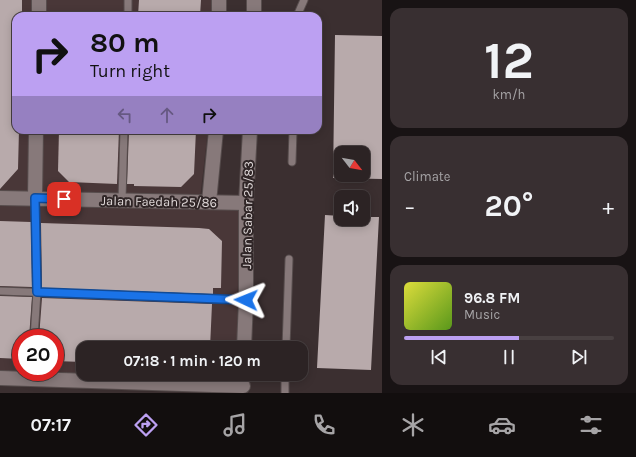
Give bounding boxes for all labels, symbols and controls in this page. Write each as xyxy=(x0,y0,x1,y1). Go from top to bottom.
text: 80 m xyxy=(90,26,159,59)
icon: right xyxy=(24,28,76,80)
text: 12 xyxy=(484,30,534,91)
text: Turn right xyxy=(90,60,170,82)
text: km/h xyxy=(493,87,525,102)
icon: left xyxy=(114,104,136,126)
icon: ahead xyxy=(156,104,178,126)
icon: right xyxy=(198,104,220,126)
north arrow xyxy=(334,146,370,182)
map controls xyxy=(334,146,370,226)
street label: Jalan Sabar 25/83 xyxy=(239,161,256,269)
text: Climate xyxy=(404,169,450,184)
pin xyxy=(47,182,81,216)
icon: arrive xyxy=(53,188,75,210)
text: 20° xyxy=(485,188,533,224)
button: sound xyxy=(334,190,370,226)
street label: Jalan Faedah 25/86 xyxy=(101,193,217,210)
text: − xyxy=(404,194,416,220)
text: + xyxy=(602,194,614,220)
position arrow xyxy=(225,279,267,321)
text: 96.8 FM xyxy=(464,289,520,307)
text: Music xyxy=(464,307,500,322)
speed limit sign: 20 xyxy=(12,329,64,381)
icon: previous xyxy=(428,346,450,368)
icon: pause xyxy=(498,346,520,368)
icon: next xyxy=(568,346,590,368)
text: 07:18 · 1 min · 120 m xyxy=(123,352,261,370)
icon: directions xyxy=(132,411,160,439)
icon: music xyxy=(221,411,249,439)
icon: phone xyxy=(310,411,338,439)
icon: climate xyxy=(399,411,427,439)
icon: car xyxy=(488,411,516,439)
icon: filters xyxy=(577,411,605,439)
text: 07:17 xyxy=(31,414,71,436)

